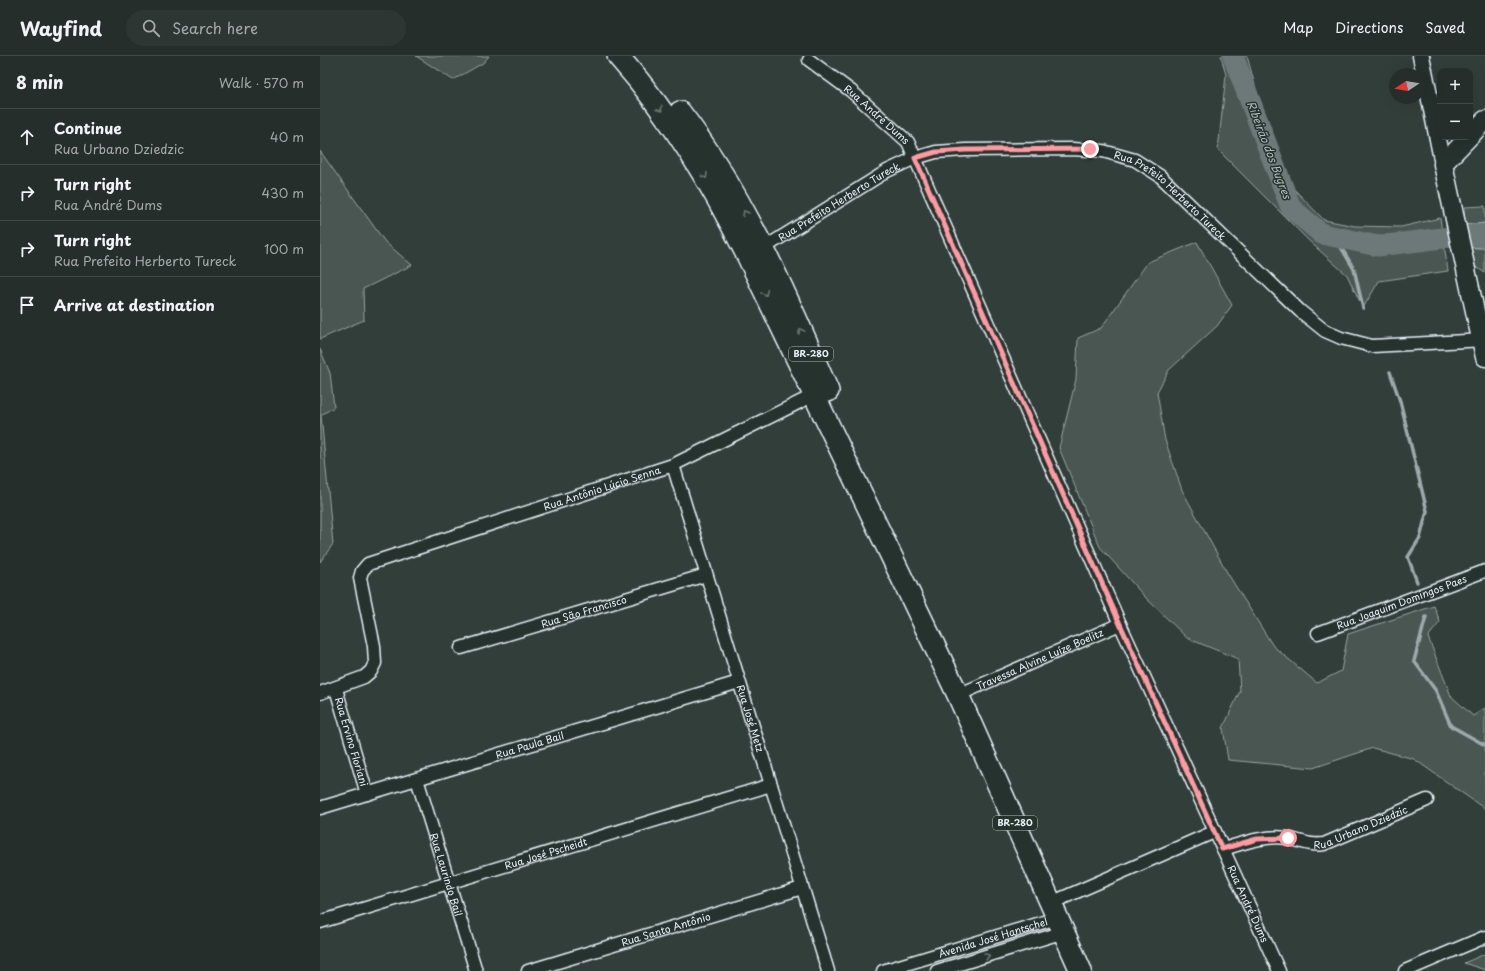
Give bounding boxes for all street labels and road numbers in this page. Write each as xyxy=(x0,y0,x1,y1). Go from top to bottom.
street label: Rua André Dums xyxy=(841,81,913,147)
street label: Rua Prefeito Herberto Tureck xyxy=(1113,147,1230,243)
street label: Rua Prefeito Herberto Tureck xyxy=(775,158,902,244)
road number: BR-280 xyxy=(789,347,833,361)
street label: Rua Antônio Lúcio Senna xyxy=(541,461,663,514)
street label: Rua Joaquim Domingos Paes xyxy=(1334,570,1469,633)
street label: Rua São Francisco xyxy=(539,591,629,631)
street label: Travessa Alvine Luíze Boelitz xyxy=(973,624,1106,693)
street label: Rua José Metz xyxy=(734,683,769,754)
street label: Rua Ervino Floriani xyxy=(332,695,372,788)
street label: Rua Paula Bail xyxy=(494,727,566,762)
street label: Rua Urbano Dziedzic xyxy=(1313,801,1409,852)
road number: BR-280 xyxy=(993,816,1037,830)
street label: Rua Laurindo Bail xyxy=(427,831,467,918)
street label: Rua José Pscheidt xyxy=(503,833,589,873)
street label: Rua André Dums xyxy=(1224,863,1273,945)
street label: Rua Santo Antônio xyxy=(619,908,713,949)
street label: Avenida José Hantschel xyxy=(937,913,1049,961)

